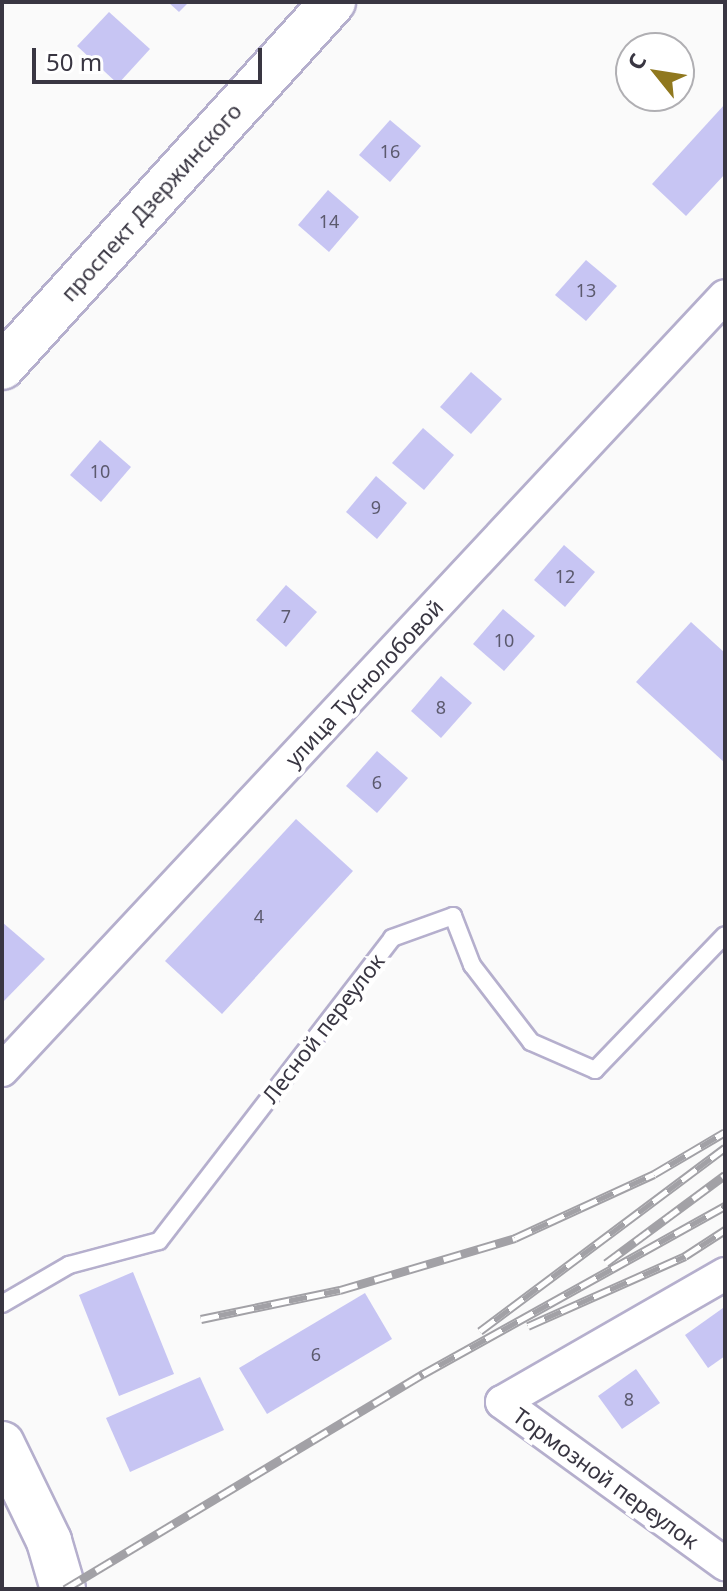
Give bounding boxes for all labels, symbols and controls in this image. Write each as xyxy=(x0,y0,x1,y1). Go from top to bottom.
scale bar xyxy=(36,32,266,82)
north arrow xyxy=(615,32,695,112)
text: 50 m xyxy=(46,45,102,78)
text: С xyxy=(619,47,652,75)
street label: проспект Дзержинского xyxy=(55,98,247,306)
house number: 16 xyxy=(380,140,400,162)
house number: 14 xyxy=(319,210,339,232)
house number: 13 xyxy=(576,279,596,301)
house number: 10 xyxy=(90,460,110,482)
house number: 9 xyxy=(371,496,381,518)
house number: 12 xyxy=(555,565,575,587)
street label: улица Туснолобовой xyxy=(280,594,448,772)
house number: 7 xyxy=(281,605,291,627)
house number: 10 xyxy=(494,629,514,651)
house number: 8 xyxy=(436,696,446,718)
house number: 6 xyxy=(372,771,382,793)
house number: 4 xyxy=(254,905,264,927)
street label: Лесной переулок xyxy=(256,948,390,1108)
house number: 6 xyxy=(311,1343,321,1365)
house number: 8 xyxy=(624,1388,634,1410)
street label: Тормозной переулок xyxy=(508,1402,704,1554)

